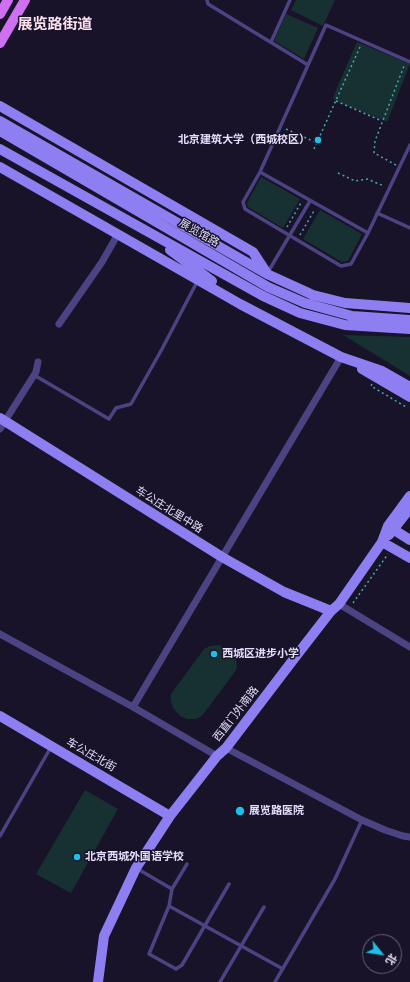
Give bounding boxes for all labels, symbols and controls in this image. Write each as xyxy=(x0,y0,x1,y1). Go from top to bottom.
district label: 展览路街道 xyxy=(18,16,92,34)
place label: 北京建筑大学（西城校区） xyxy=(178,133,310,147)
marker: 北京建筑大学（西城校区） xyxy=(313,135,323,145)
street label: 展览馆路 xyxy=(177,216,221,250)
street label: 车公庄北里中路 xyxy=(133,484,205,536)
place label: 西城区进步小学 xyxy=(222,647,299,661)
marker: 西城区进步小学 xyxy=(209,649,219,659)
street label: 西直门外南路 xyxy=(210,684,262,744)
street label: 车公庄北街 xyxy=(64,736,118,774)
place label: 展览路医院 xyxy=(249,804,304,818)
marker: 展览路医院 xyxy=(234,805,246,817)
place label: 北京西城外国语学校 xyxy=(85,850,184,864)
marker: 北京西城外国语学校 xyxy=(72,852,82,862)
north arrow xyxy=(362,934,402,974)
text: 北 xyxy=(383,951,400,968)

